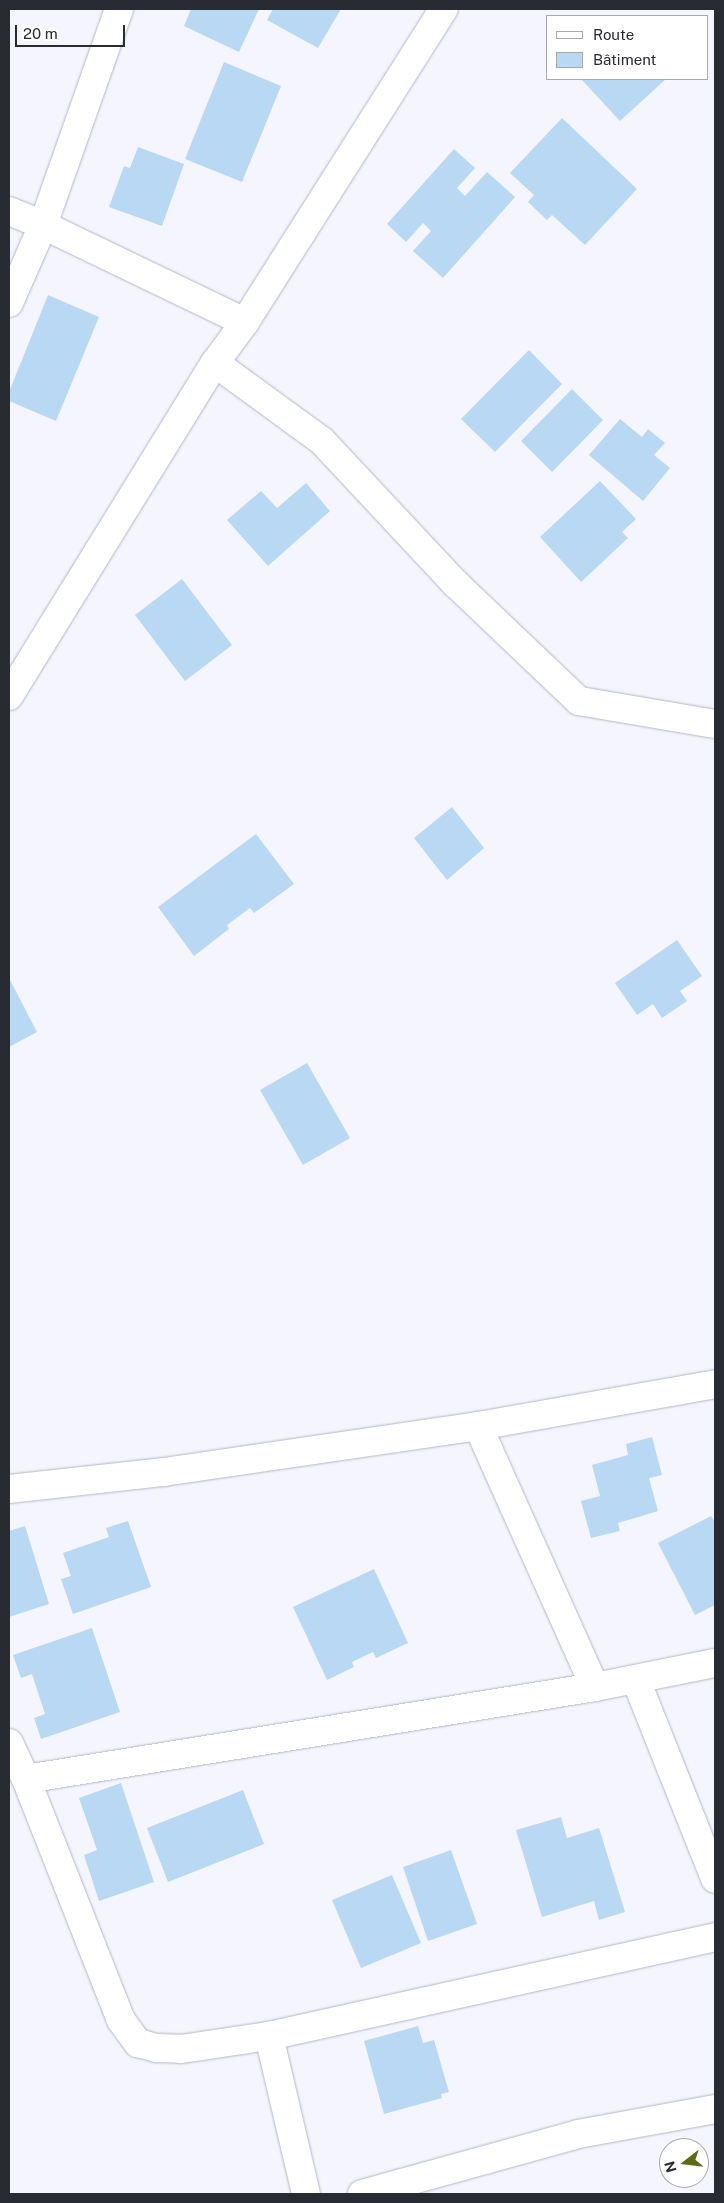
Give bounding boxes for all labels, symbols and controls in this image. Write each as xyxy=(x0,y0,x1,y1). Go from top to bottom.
scale bar xyxy=(18,15,128,47)
legend xyxy=(546,15,709,80)
text: 20 m xyxy=(23,25,58,42)
text: Route xyxy=(593,26,634,43)
text: Bâtiment xyxy=(593,51,656,68)
north arrow xyxy=(659,2138,709,2188)
text: N xyxy=(661,2159,680,2174)

